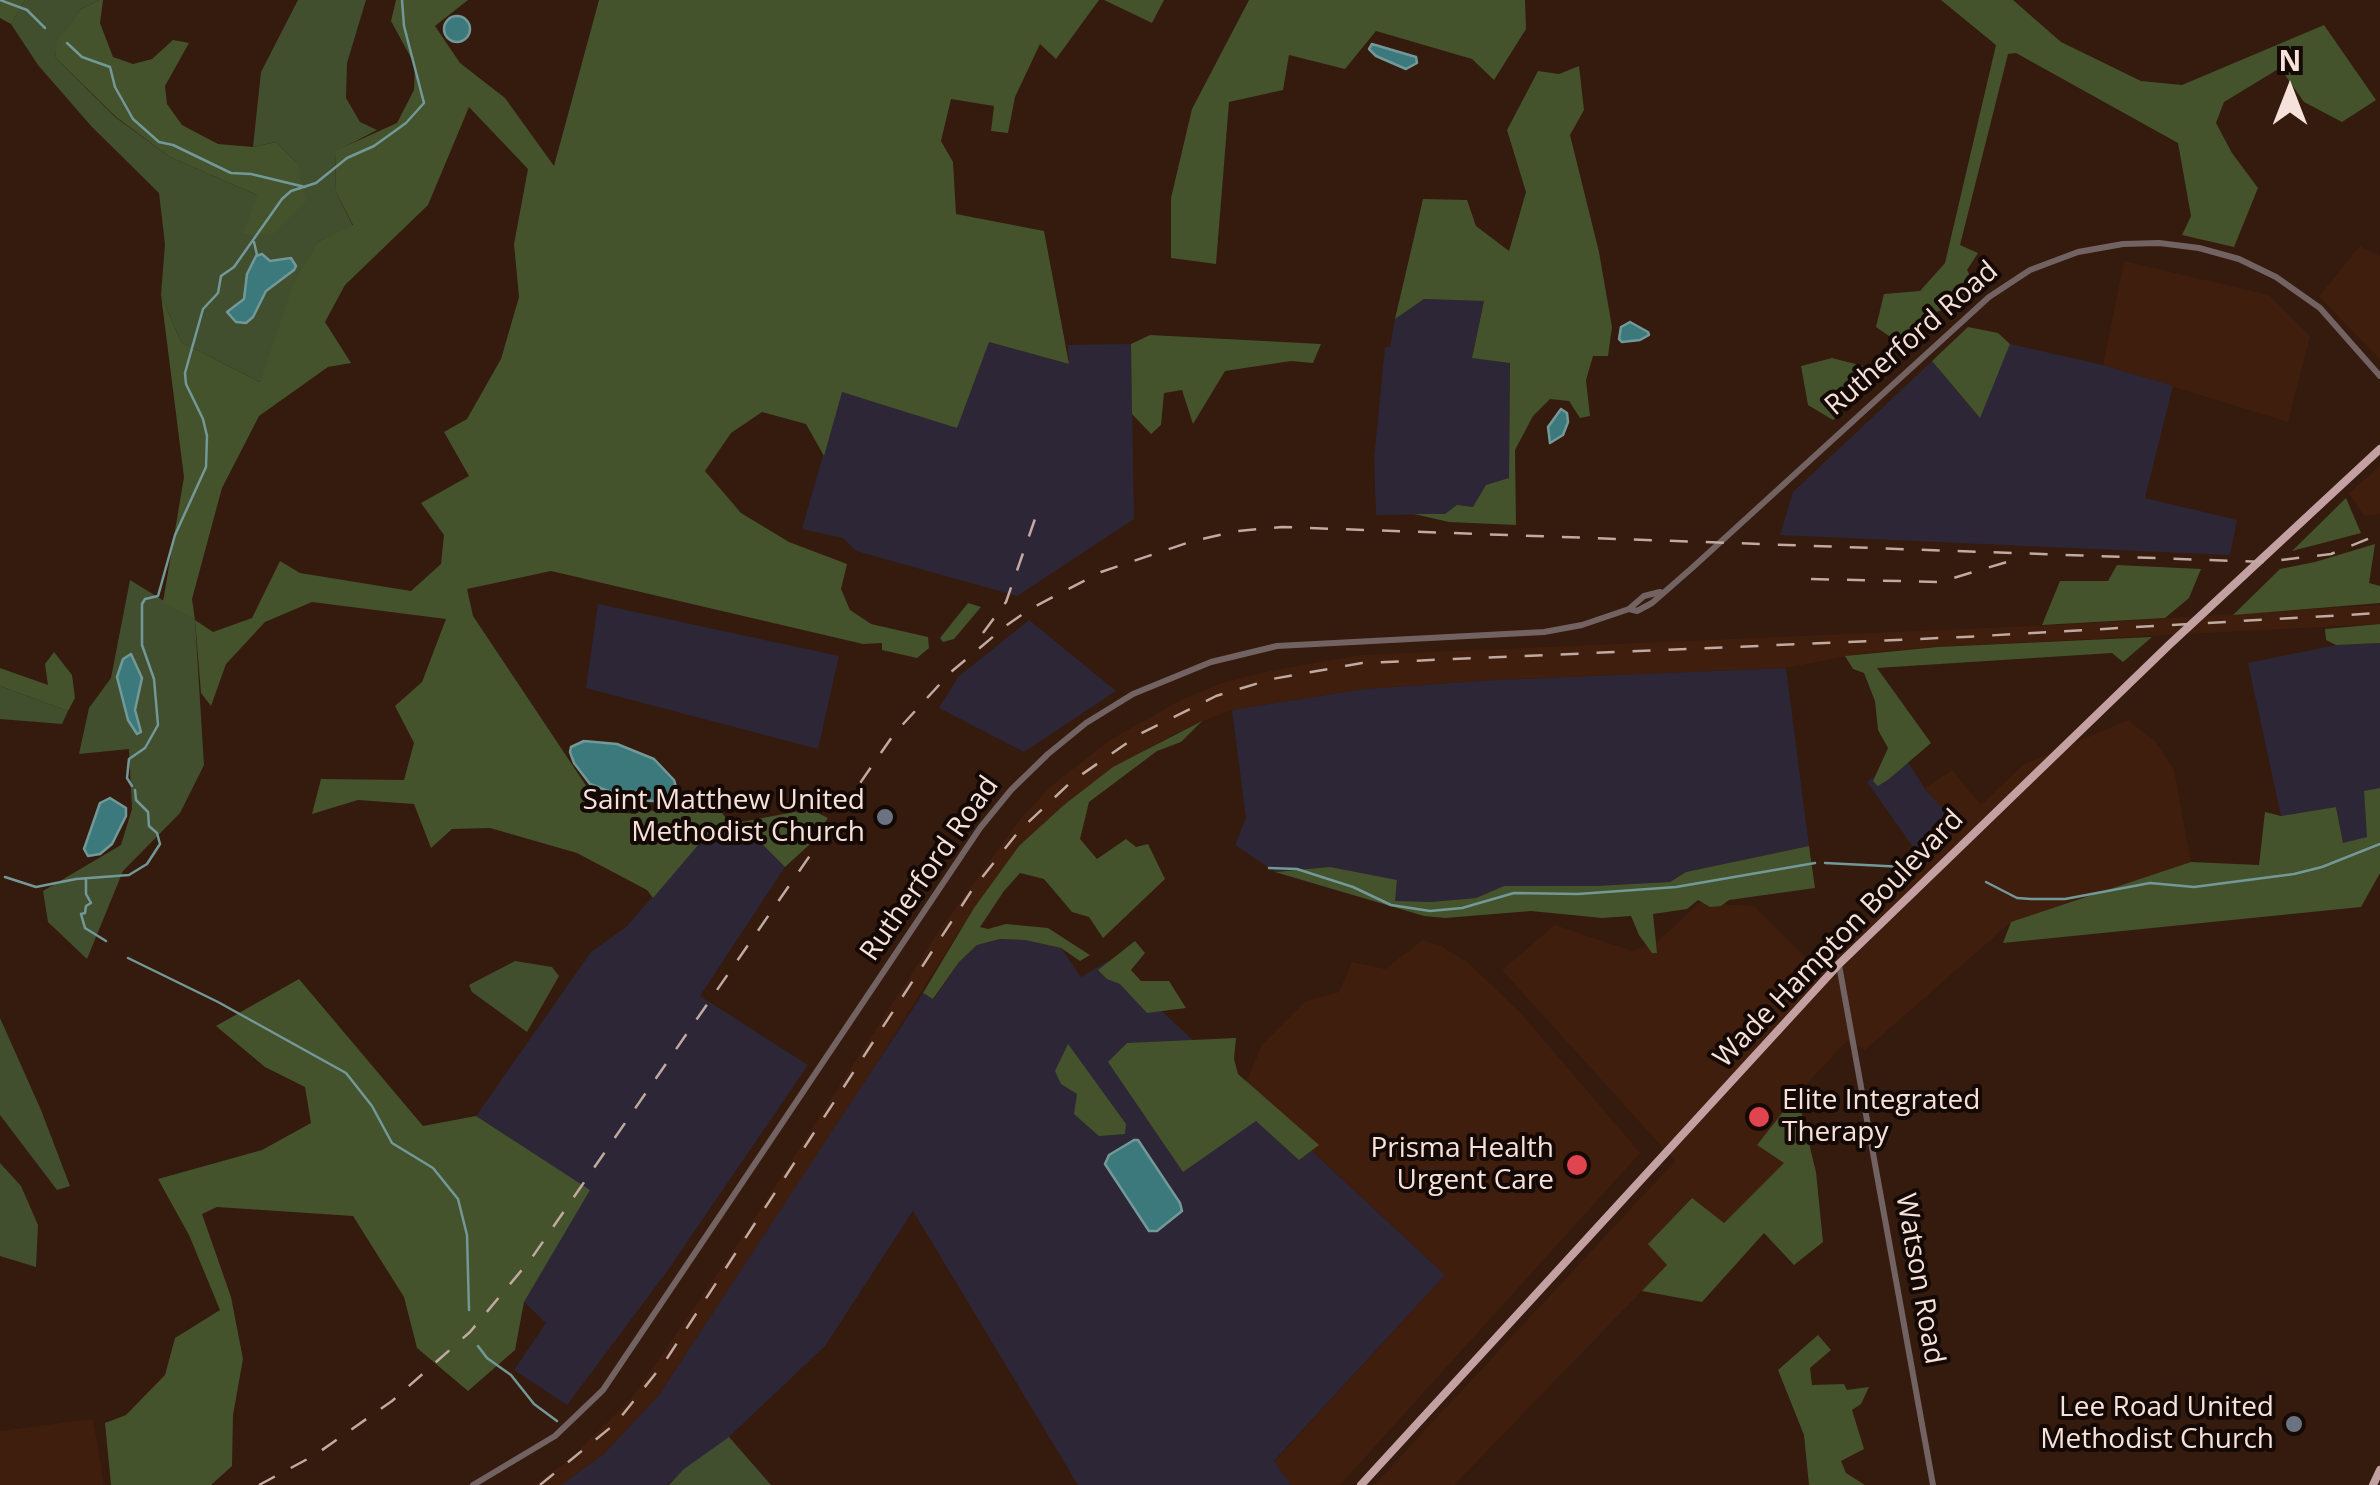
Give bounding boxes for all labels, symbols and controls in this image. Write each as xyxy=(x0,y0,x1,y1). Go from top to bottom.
north arrow xyxy=(2240,40,2340,140)
text: N xyxy=(2279,41,2301,79)
street label: Rutherford Road xyxy=(1819,255,2005,423)
street label: Rutherford Road xyxy=(854,770,1006,968)
place label: Saint Matthew United Methodist Church xyxy=(583,784,865,850)
street label: Wade Hampton Boulevard xyxy=(1707,803,1971,1075)
marker: Saint Matthew United Methodist Church xyxy=(874,806,896,828)
place label: Elite Integrated Therapy xyxy=(1782,1084,1980,1150)
marker: Elite Integrated Therapy xyxy=(1746,1104,1772,1130)
place label: Prisma Health Urgent Care xyxy=(1370,1132,1554,1198)
marker: Prisma Health Urgent Care xyxy=(1564,1152,1590,1178)
street label: Watson Road xyxy=(1887,1191,1951,1367)
place label: Lee Road United Methodist Church xyxy=(2040,1391,2274,1457)
marker: Lee Road United Methodist Church xyxy=(2283,1413,2305,1435)

